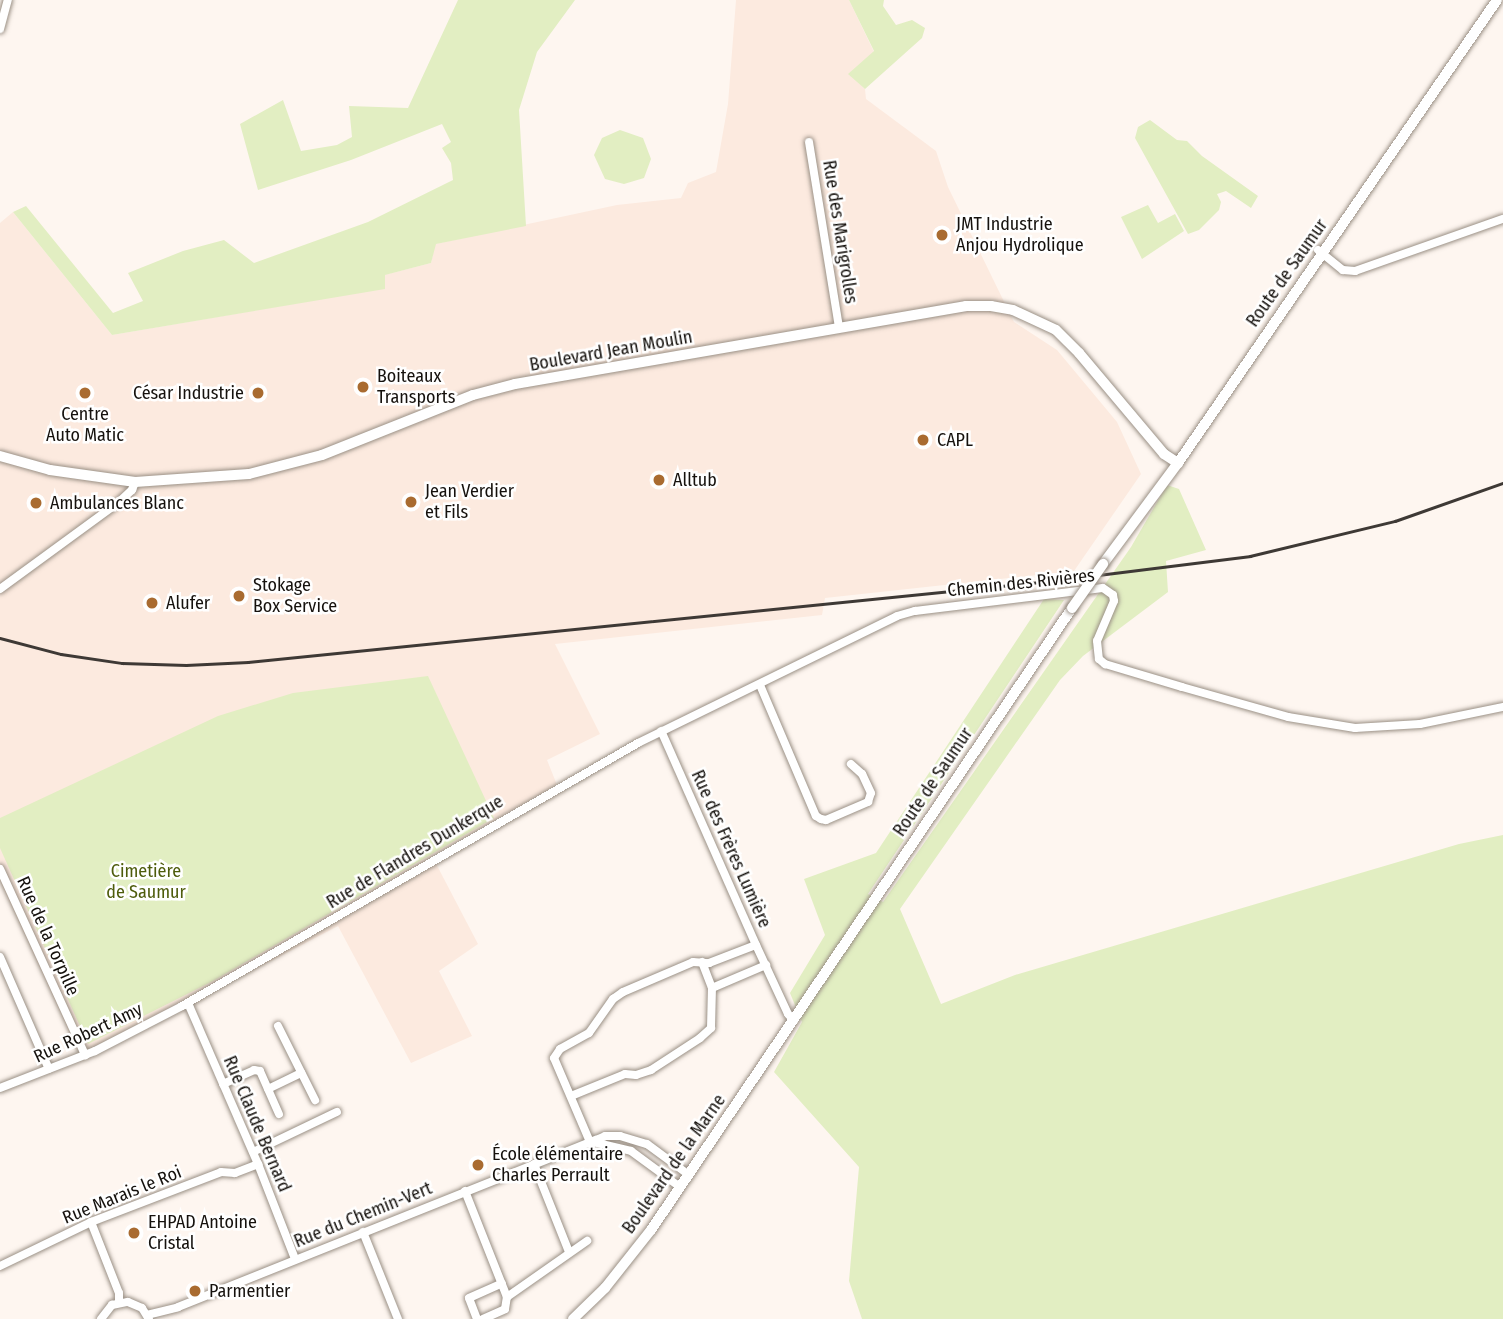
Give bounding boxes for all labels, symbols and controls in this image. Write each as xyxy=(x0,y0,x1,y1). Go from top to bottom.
street label: Rue des Marigrolles xyxy=(818,159,862,305)
place label: JMT Industrie Anjou Hydrolique xyxy=(956,214,1084,256)
street label: Route de Saumur xyxy=(1242,215,1332,331)
marker: JMT Industrie Anjou Hydrolique xyxy=(934,227,950,243)
street label: Boulevard Jean Moulin xyxy=(528,326,694,376)
place label: Boiteaux Transports xyxy=(377,366,455,408)
marker: Boiteaux Transports xyxy=(355,379,371,395)
place label: César Industrie xyxy=(133,382,244,404)
marker: Centre Auto Matic xyxy=(77,385,93,401)
marker: César Industrie xyxy=(250,385,266,401)
place label: Centre Auto Matic xyxy=(46,404,124,446)
place label: CAPL xyxy=(937,429,973,451)
marker: CAPL xyxy=(915,432,931,448)
place label: Alltub xyxy=(673,469,717,491)
marker: Alltub xyxy=(651,472,667,488)
place label: Jean Verdier et Fils xyxy=(425,481,514,524)
place label: Ambulances Blanc xyxy=(50,492,184,514)
marker: Jean Verdier et Fils xyxy=(403,494,419,510)
marker: Ambulances Blanc xyxy=(28,495,44,511)
street label: Chemin des Rivières xyxy=(946,565,1096,601)
place label: Stokage Box Service xyxy=(253,575,337,618)
marker: Stokage Box Service xyxy=(231,588,247,604)
place label: Alufer xyxy=(166,592,210,614)
marker: Alufer xyxy=(144,595,160,611)
street label: Route de Saumur xyxy=(889,723,977,841)
street label: Rue des Frères Lumière xyxy=(686,767,776,931)
street label: Rue de Flandres Dunkerque xyxy=(323,791,507,913)
park label: Cimetière de Saumur xyxy=(106,861,186,903)
street label: Rue de la Torpille xyxy=(12,873,84,999)
street label: Rue Robert Amy xyxy=(30,998,146,1068)
street label: Rue Claude Bernard xyxy=(219,1053,295,1195)
street label: Boulevard de la Marne xyxy=(618,1090,730,1238)
place label: École élémentaire Charles Perrault xyxy=(492,1144,623,1186)
marker: École élémentaire Charles Perrault xyxy=(470,1157,486,1173)
street label: Rue Marais le Roi xyxy=(59,1161,185,1229)
street label: Rue du Chemin-Vert xyxy=(291,1177,435,1253)
place label: EHPAD Antoine Cristal xyxy=(148,1212,257,1254)
marker: EHPAD Antoine Cristal xyxy=(126,1225,142,1241)
place label: Parmentier xyxy=(209,1280,290,1302)
marker: Parmentier xyxy=(187,1283,203,1299)

